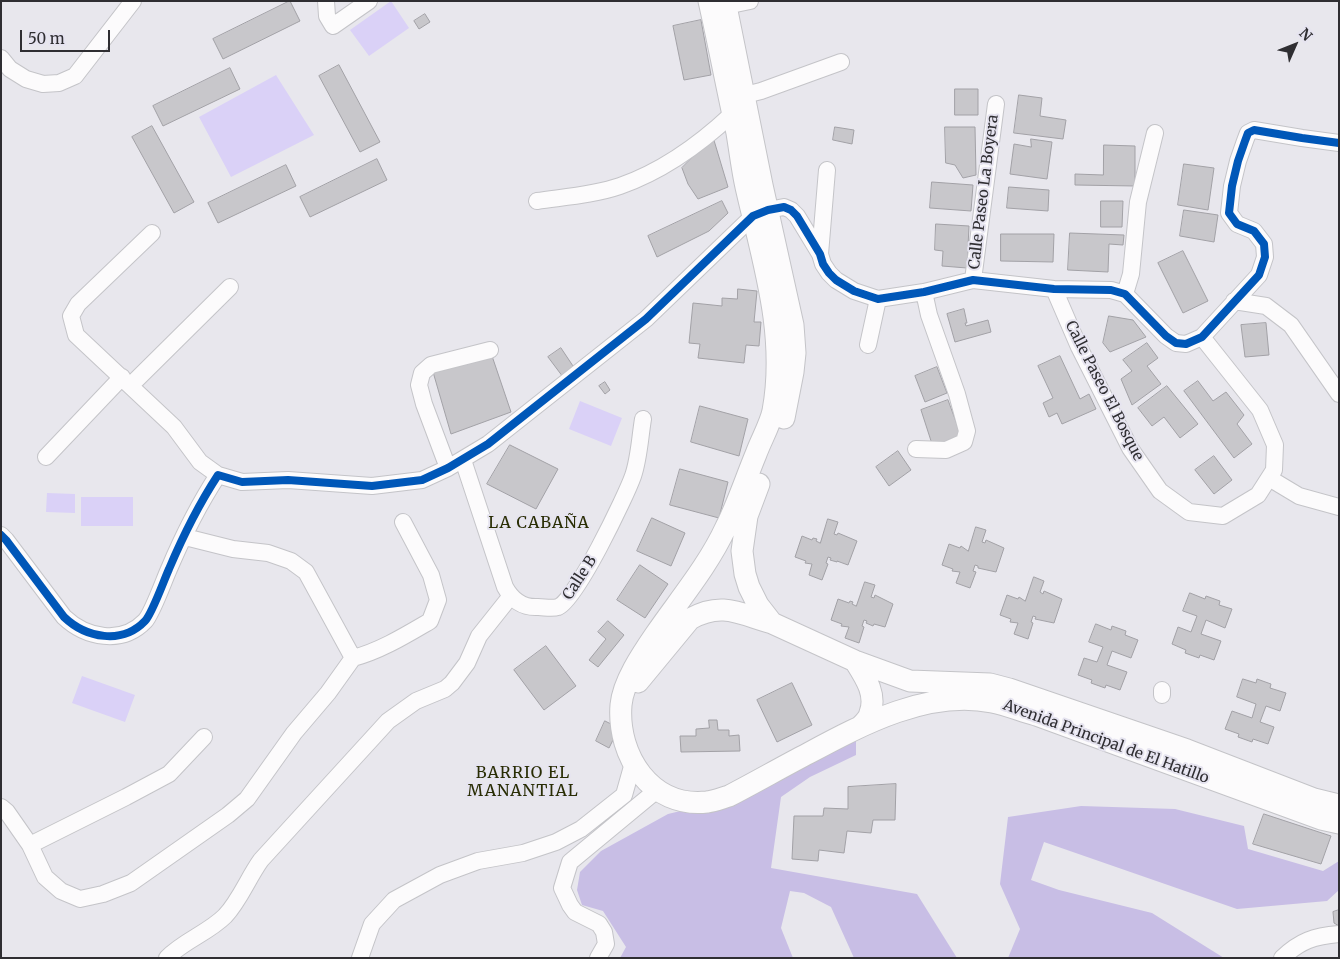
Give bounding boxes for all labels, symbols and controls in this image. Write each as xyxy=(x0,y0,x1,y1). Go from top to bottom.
scale bar xyxy=(22,20,112,52)
north arrow xyxy=(1270,20,1320,70)
text: N xyxy=(1295,24,1316,45)
text: 50 m xyxy=(28,29,65,48)
street label: Calle Paseo La Boyera xyxy=(966,114,1002,270)
street label: Calle Paseo El Bosque xyxy=(1061,318,1147,464)
district label: LA CABAÑA xyxy=(487,513,591,533)
street label: Calle B xyxy=(559,553,601,603)
street label: Avenida Principal de El Hatillo xyxy=(1001,696,1211,788)
district label: BARRIO EL MANANTIAL xyxy=(466,763,580,801)

